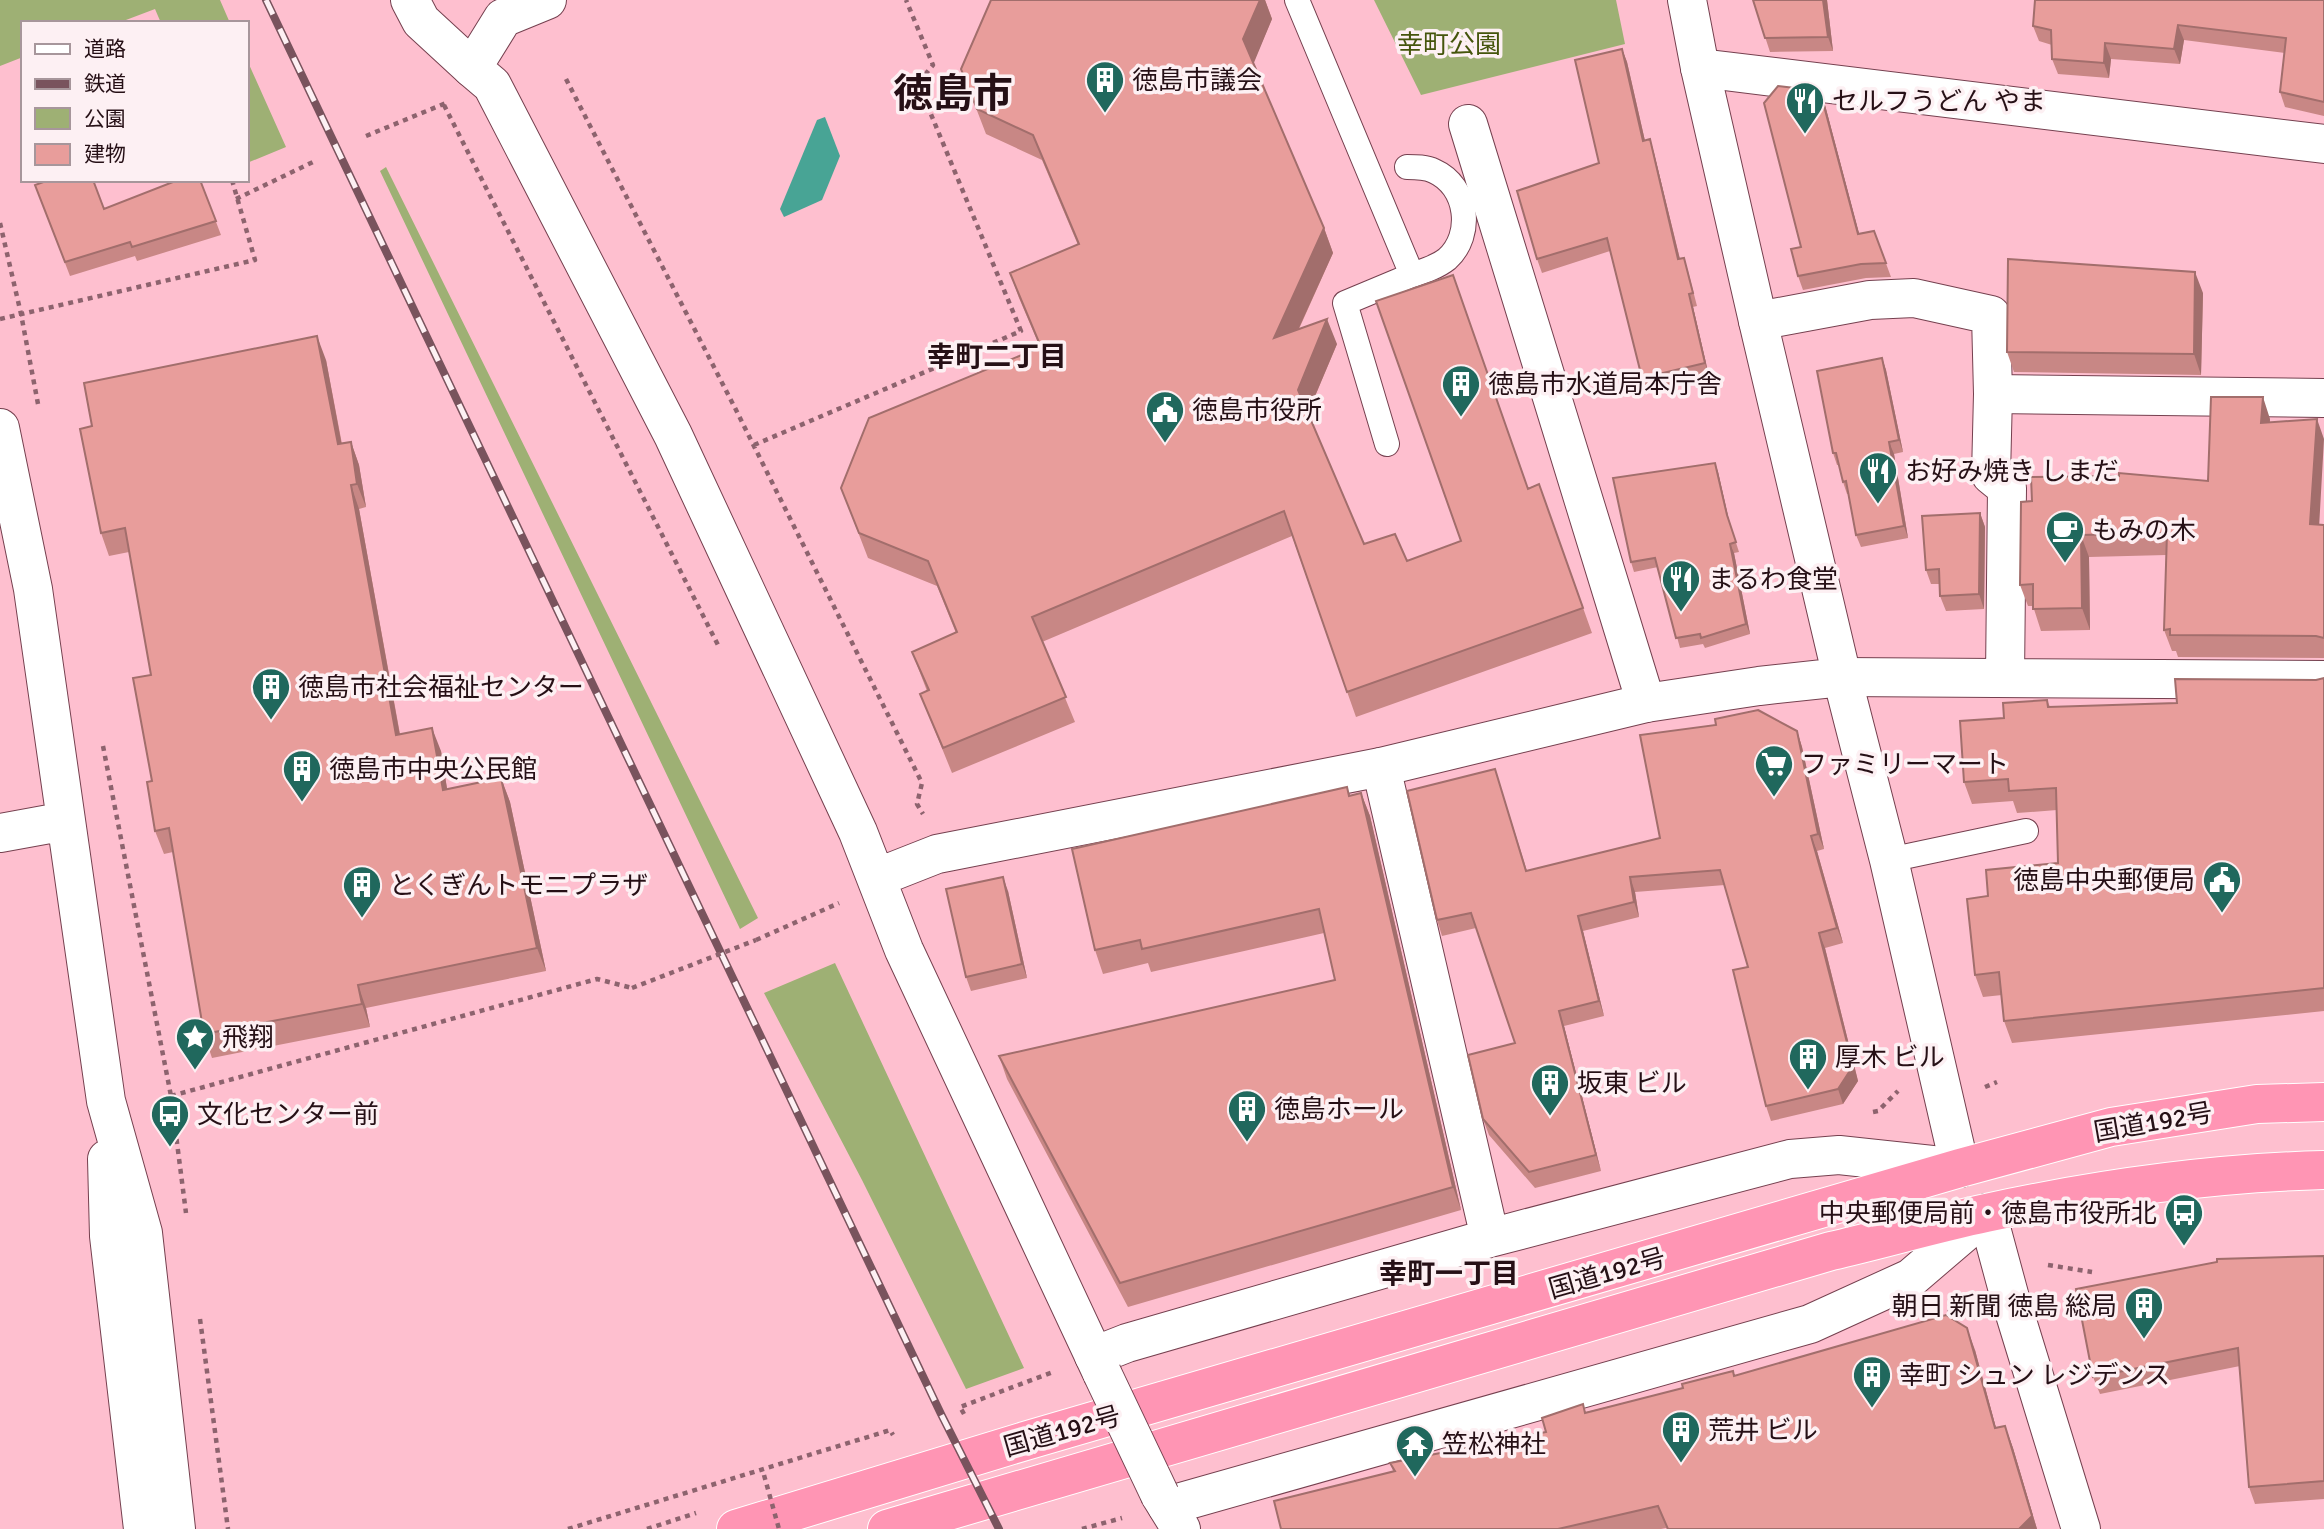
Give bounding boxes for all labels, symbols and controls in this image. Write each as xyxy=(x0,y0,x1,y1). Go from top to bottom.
legend xyxy=(21,21,248,182)
park label: 幸町公園 xyxy=(1397,29,1501,61)
text: 道路 xyxy=(84,36,126,62)
building icon: 徳島市議会 xyxy=(1084,59,1126,114)
place label: 徳島市議会 xyxy=(1132,65,1262,97)
district label: 徳島市 xyxy=(893,69,1013,119)
text: 鉄道 xyxy=(84,71,126,97)
restaurant icon: セルフうどん やま xyxy=(1784,80,1826,135)
place label: セルフうどん やま xyxy=(1832,86,2046,118)
text: 公園 xyxy=(84,106,126,132)
text: 建物 xyxy=(84,141,126,167)
district label: 幸町二丁目 xyxy=(927,340,1067,374)
building icon: 徳島市水道局本庁舎 xyxy=(1440,363,1482,418)
place label: 徳島市水道局本庁舎 xyxy=(1488,369,1722,401)
public building icon: 徳島市役所 xyxy=(1144,389,1186,444)
place label: 徳島市役所 xyxy=(1192,395,1322,427)
restaurant icon: お好み焼き しまだ xyxy=(1857,450,1899,505)
place label: お好み焼き しまだ xyxy=(1905,456,2119,488)
cafe icon: もみの木 xyxy=(2044,509,2086,564)
place label: もみの木 xyxy=(2092,515,2196,547)
restaurant icon: まるわ食堂 xyxy=(1660,558,1702,613)
place label: まるわ食堂 xyxy=(1708,564,1838,596)
building icon: 徳島市社会福祉センター xyxy=(250,666,292,721)
place label: 徳島市社会福祉センター xyxy=(298,672,584,704)
supermarket icon: ファミリーマート xyxy=(1753,743,1795,798)
building icon: 徳島市中央公民館 xyxy=(281,748,323,803)
place label: ファミリーマート xyxy=(1801,749,2009,781)
place label: 徳島市中央公民館 xyxy=(329,754,537,786)
public building icon: 徳島中央郵便局 xyxy=(2201,859,2243,914)
building icon: とくぎんトモニプラザ xyxy=(341,864,383,919)
place label: 徳島中央郵便局 xyxy=(2013,865,2195,897)
place label: とくぎんトモニプラザ xyxy=(389,870,648,902)
place icon: 飛翔 xyxy=(174,1016,216,1071)
place label: 飛翔 xyxy=(222,1022,274,1054)
building icon: 厚木 ビル xyxy=(1787,1036,1829,1091)
place label: 厚木 ビル xyxy=(1835,1042,1945,1074)
building icon: 坂東 ビル xyxy=(1529,1062,1571,1117)
place label: 坂東 ビル xyxy=(1577,1068,1687,1100)
building icon: 徳島ホール xyxy=(1226,1088,1268,1143)
bus stop icon: 文化センター前 xyxy=(149,1093,191,1148)
place label: 徳島ホール xyxy=(1274,1094,1404,1126)
street label: 国道192号 xyxy=(2091,1097,2215,1149)
place label: 文化センター前 xyxy=(197,1099,379,1131)
bus stop icon: 中央郵便局前・徳島市役所北 xyxy=(2163,1192,2205,1247)
place label: 中央郵便局前・徳島市役所北 xyxy=(1819,1198,2157,1230)
street label: 国道192号 xyxy=(1545,1242,1669,1306)
district label: 幸町一丁目 xyxy=(1379,1257,1519,1291)
building icon: 朝日 新聞 徳島 総局 xyxy=(2123,1285,2165,1340)
place label: 朝日 新聞 徳島 総局 xyxy=(1892,1291,2117,1323)
building icon: 幸町 シュン レジデンス xyxy=(1851,1354,1893,1409)
place label: 幸町 シュン レジデンス xyxy=(1899,1360,2170,1392)
street label: 国道192号 xyxy=(1000,1400,1124,1464)
building icon: 荒井 ビル xyxy=(1660,1409,1702,1464)
place label: 荒井 ビル xyxy=(1708,1415,1818,1447)
temple icon: 笠松神社 xyxy=(1394,1423,1436,1478)
place label: 笠松神社 xyxy=(1442,1429,1546,1461)

